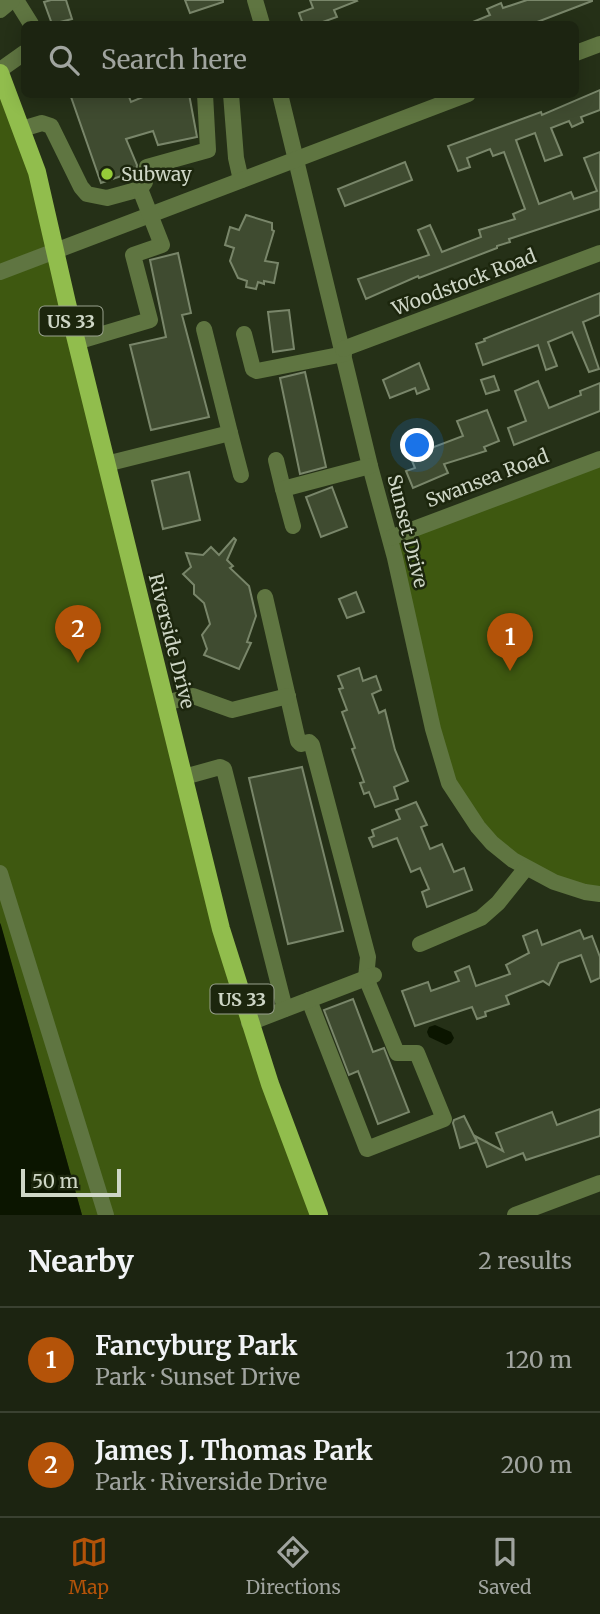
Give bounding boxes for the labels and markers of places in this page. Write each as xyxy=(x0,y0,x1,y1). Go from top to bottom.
place label: Subway xyxy=(121,162,192,186)
marker: Subway xyxy=(99,166,115,182)
pin: 2 xyxy=(55,605,101,663)
pin: 1 xyxy=(487,613,533,671)

